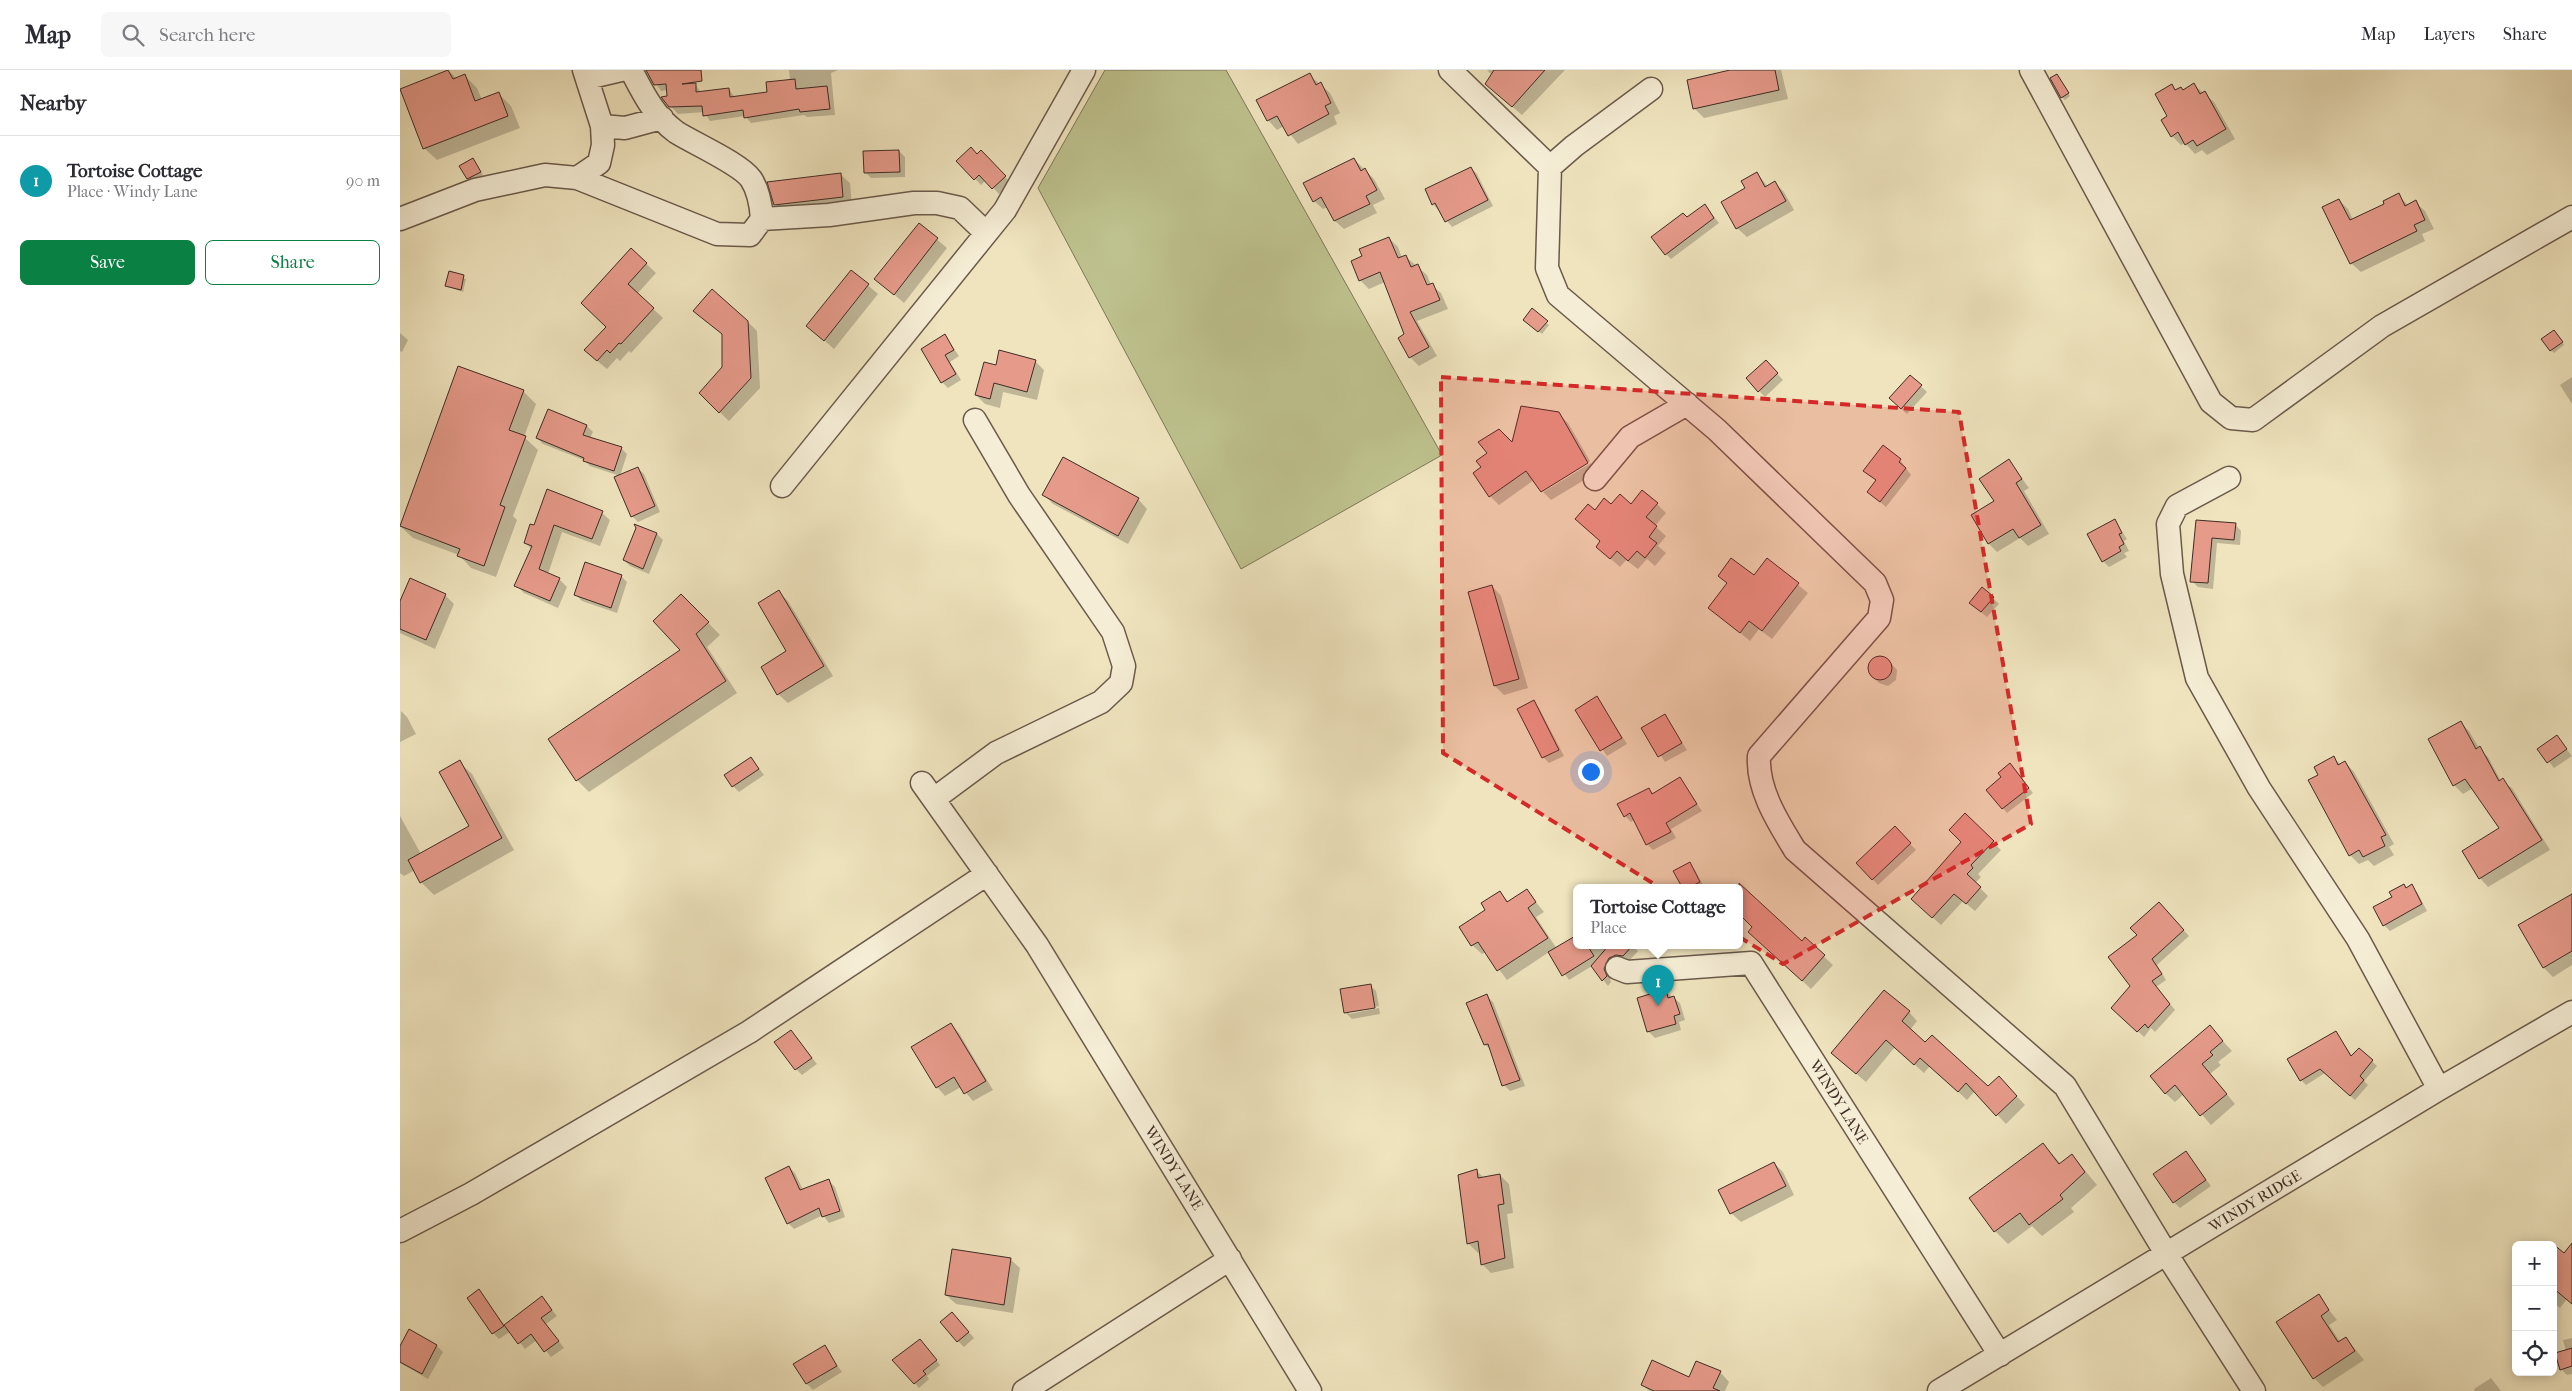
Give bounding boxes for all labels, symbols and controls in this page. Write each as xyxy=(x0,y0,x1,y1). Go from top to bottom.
search box xyxy=(101,12,451,57)
text: Map xyxy=(25,21,71,49)
icon: search xyxy=(119,21,147,49)
text: Search here xyxy=(159,24,255,46)
text: Map xyxy=(2361,24,2395,45)
text: Layers xyxy=(2423,24,2475,45)
text: Share xyxy=(2503,24,2547,45)
text: Nearby xyxy=(20,91,86,115)
text: Tortoise Cottage xyxy=(67,160,202,182)
text: 1 xyxy=(33,171,39,190)
text: 90 m xyxy=(346,171,380,190)
text: Place · Windy Lane xyxy=(67,182,198,201)
button: Save xyxy=(20,240,195,285)
button: Share xyxy=(205,240,380,285)
your location xyxy=(1578,759,1604,785)
popup xyxy=(1573,884,1743,949)
text: Tortoise Cottage xyxy=(1590,896,1726,918)
text: Place xyxy=(1590,918,1627,937)
pin: 1 xyxy=(1642,965,1674,1006)
street label: WINDY LANE xyxy=(1805,1056,1872,1147)
street label: WINDY LANE xyxy=(1140,1122,1207,1213)
street label: WINDY RIDGE xyxy=(2205,1166,2304,1236)
map controls xyxy=(2512,1241,2557,1376)
button: + xyxy=(2512,1241,2557,1286)
button: − xyxy=(2512,1286,2557,1331)
button: locate xyxy=(2512,1331,2557,1376)

